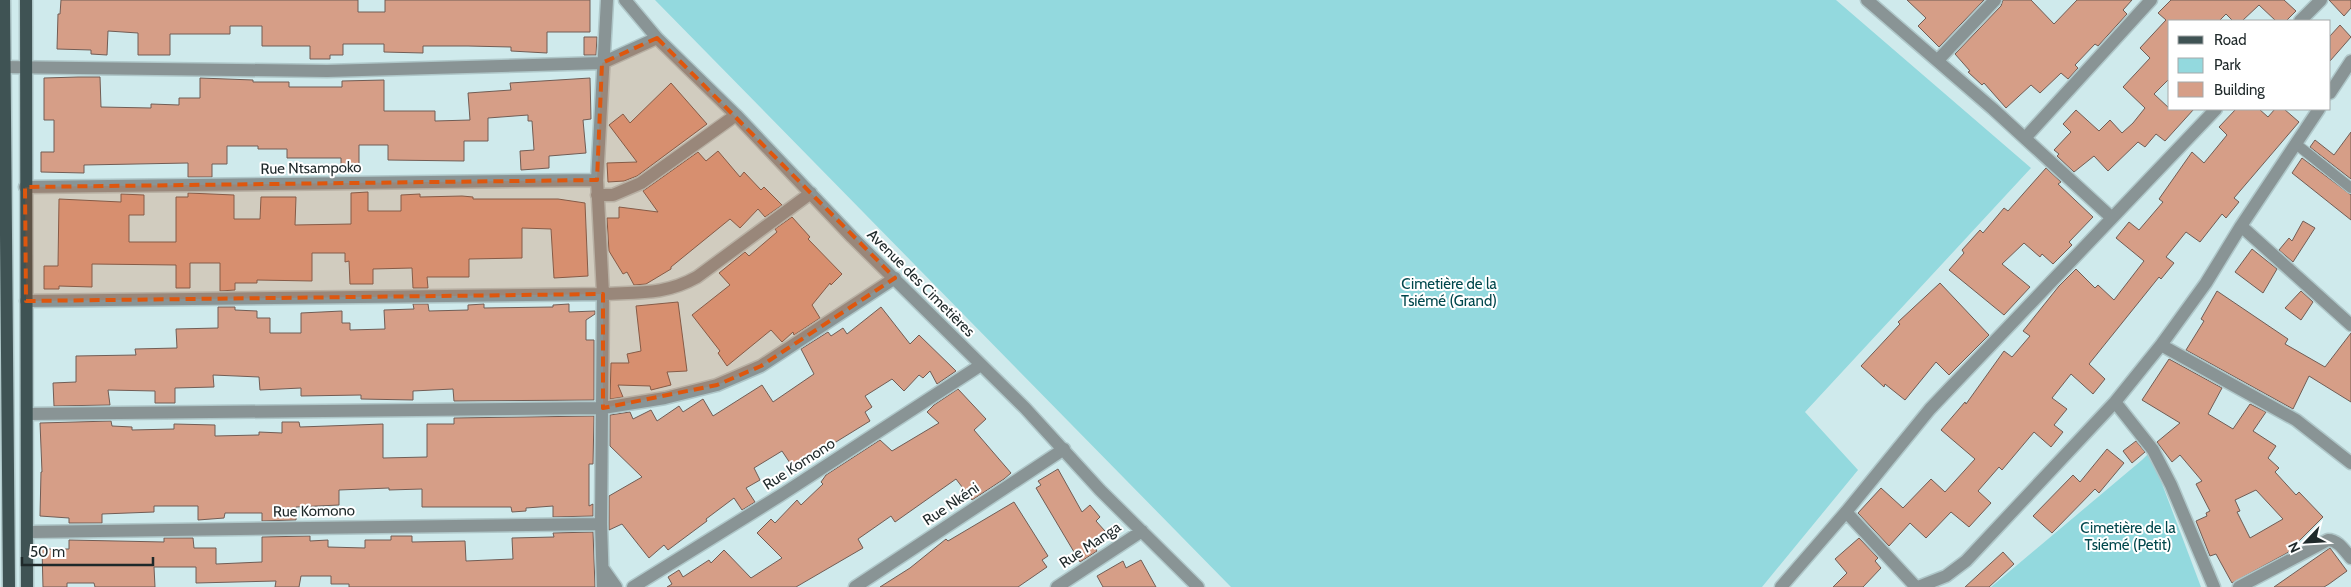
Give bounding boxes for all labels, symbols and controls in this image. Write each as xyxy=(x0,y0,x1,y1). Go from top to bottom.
legend xyxy=(2168,20,2331,110)
text: Road xyxy=(2214,31,2247,49)
text: Park xyxy=(2214,56,2241,74)
text: Building xyxy=(2214,81,2265,99)
street label: Rue Ntsampoko xyxy=(260,158,362,178)
street label: Avenue des Cimetières xyxy=(864,226,978,340)
park label: Cimetière de la Tsiémé (Grand) xyxy=(1401,275,1497,310)
street label: Rue Komono xyxy=(760,434,838,494)
street label: Rue Nkéni xyxy=(920,479,982,529)
street label: Rue Komono xyxy=(273,501,355,521)
street label: Rue Manga xyxy=(1056,517,1125,572)
north arrow xyxy=(2281,517,2331,567)
park label: Cimetière de la Tsiémé (Petit) xyxy=(2080,519,2176,554)
scale bar xyxy=(22,534,154,566)
text: N xyxy=(2284,539,2304,556)
text: 50 m xyxy=(30,543,65,561)

